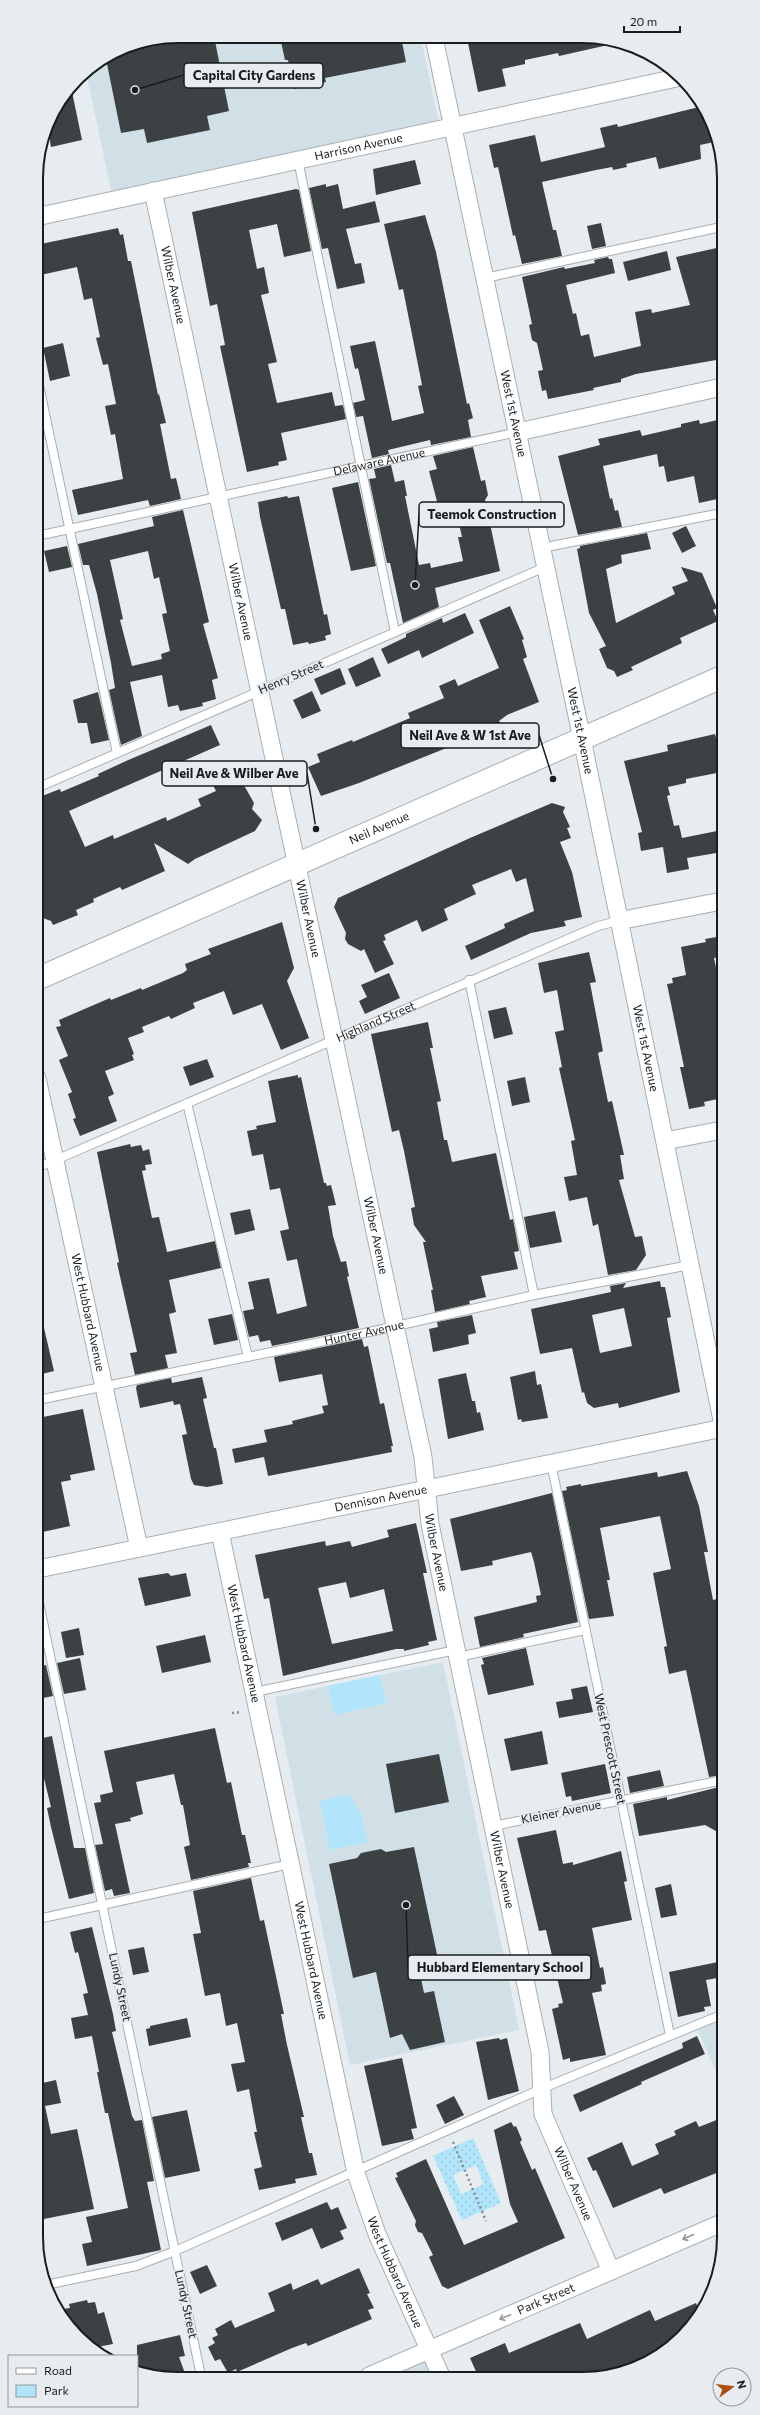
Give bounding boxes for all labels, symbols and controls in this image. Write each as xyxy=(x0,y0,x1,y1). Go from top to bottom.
scale bar xyxy=(624,8,680,34)
text: 20 m xyxy=(630,14,657,28)
callout: Capital City Gardens xyxy=(184,63,323,88)
text: Capital City Gardens xyxy=(193,67,315,83)
street label: Harrison Avenue xyxy=(313,130,404,162)
street label: Wilber Avenue xyxy=(159,245,189,325)
street label: West 1st Avenue xyxy=(498,369,530,458)
street label: Delaware Avenue xyxy=(332,444,426,478)
callout: Teemok Construction xyxy=(419,502,564,527)
text: Teemok Construction xyxy=(427,506,557,522)
street label: Wilber Avenue xyxy=(226,561,257,642)
street label: Henry Street xyxy=(256,656,325,696)
street label: West 1st Avenue xyxy=(565,686,597,775)
callout: Neil Ave & W 1st Ave xyxy=(401,723,539,748)
text: Neil Ave & W 1st Ave xyxy=(409,727,531,743)
callout: Neil Ave & Wilber Ave xyxy=(162,761,307,786)
text: Neil Ave & Wilber Ave xyxy=(170,765,299,781)
street label: Neil Avenue xyxy=(347,808,411,847)
street label: Wilber Avenue xyxy=(294,878,324,959)
street label: Highland Street xyxy=(334,998,417,1044)
street label: West 1st Avenue xyxy=(631,1003,662,1093)
street label: Wilber Avenue xyxy=(362,1195,392,1275)
street label: West Hubbard Avenue xyxy=(69,1252,108,1373)
street label: Hunter Avenue xyxy=(323,1317,405,1347)
street label: Dennison Avenue xyxy=(333,1481,428,1514)
street label: Wilber Avenue xyxy=(423,1513,452,1592)
street label: West Hubbard Avenue xyxy=(225,1583,264,1704)
street label: West Prescott Street xyxy=(592,1692,630,1806)
street label: Kleiner Avenue xyxy=(520,1796,602,1826)
street label: Wilber Avenue xyxy=(488,1829,518,1910)
street label: West Hubbard Avenue xyxy=(293,1900,331,2021)
street label: Lundy Street xyxy=(107,1951,135,2022)
callout: Hubbard Elementary School xyxy=(408,1955,591,1980)
text: Hubbard Elementary School xyxy=(417,1959,583,1975)
street label: Wilber Avenue xyxy=(552,2144,596,2222)
street label: West Hubbard Avenue xyxy=(365,2214,426,2330)
one-way arrow xyxy=(682,2234,694,2242)
street label: Lundy Street xyxy=(173,2268,201,2339)
street label: Park Street xyxy=(515,2280,577,2317)
one-way arrow xyxy=(499,2314,511,2321)
legend xyxy=(8,2355,138,2407)
text: Road xyxy=(44,2363,72,2377)
north arrow xyxy=(712,2367,752,2407)
text: N xyxy=(735,2379,749,2390)
text: Park xyxy=(44,2383,70,2397)

